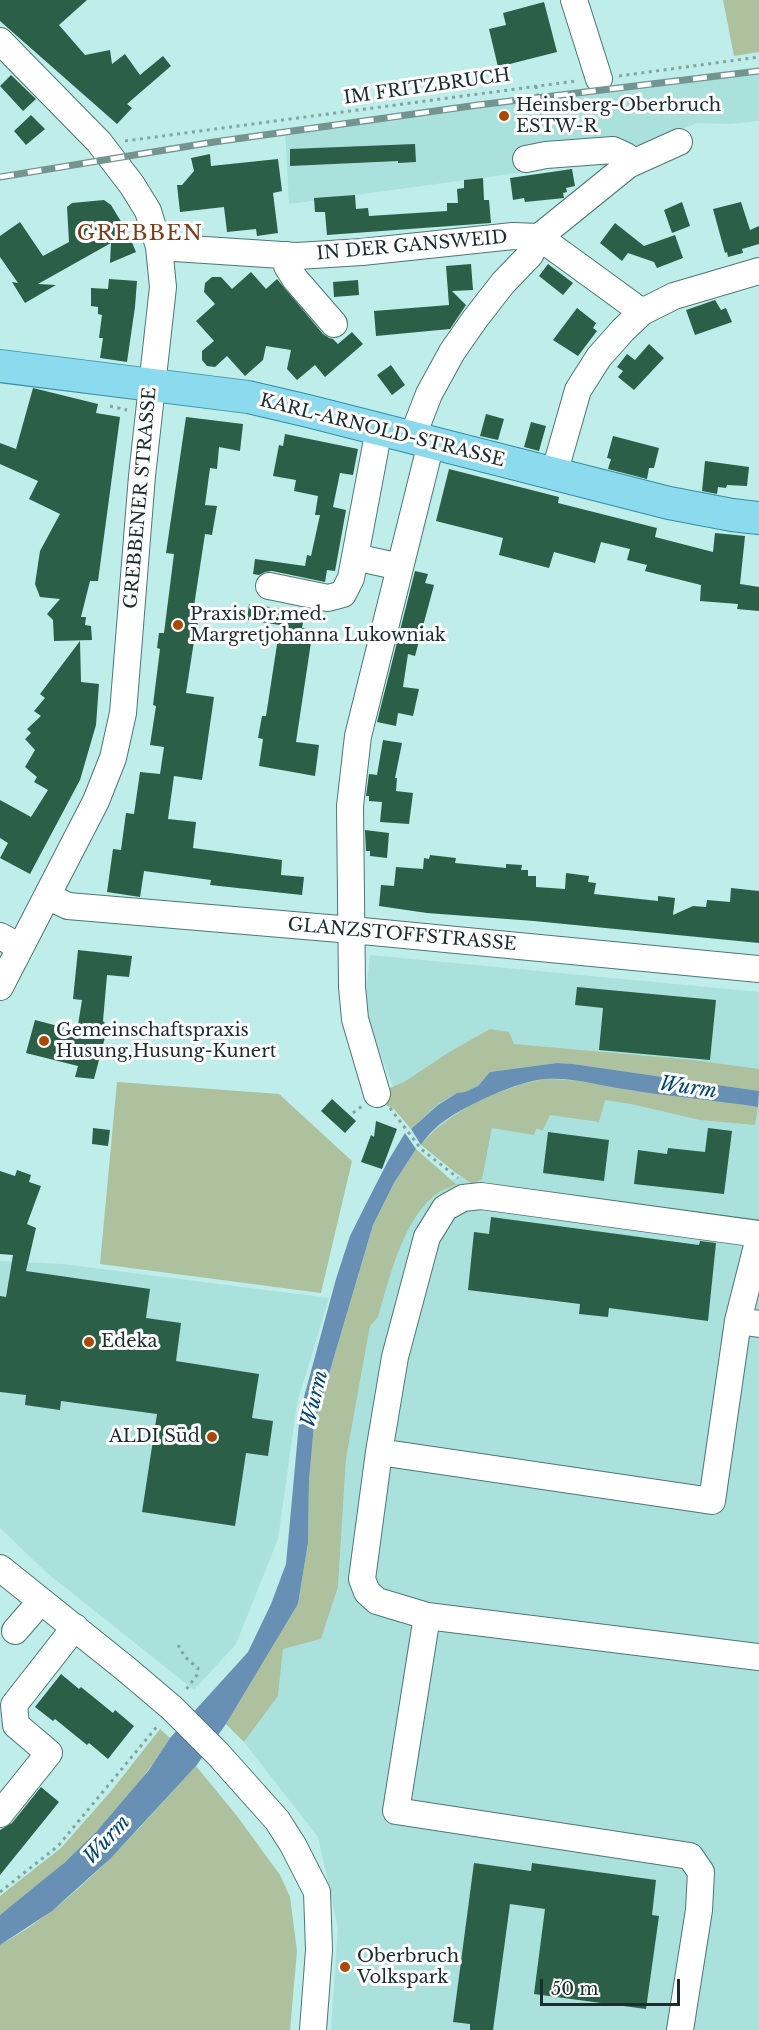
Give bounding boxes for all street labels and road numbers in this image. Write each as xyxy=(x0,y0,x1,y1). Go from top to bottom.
street label: IM FRITZBRUCH xyxy=(342,65,512,109)
street label: IN DER GANSWEID xyxy=(316,227,508,265)
street label: GREBBENER STRASSE xyxy=(121,386,161,610)
street label: KARL-ARNOLD-STRASSE xyxy=(257,390,507,472)
street label: GLANZSTOFFSTRASSE xyxy=(287,914,517,956)

